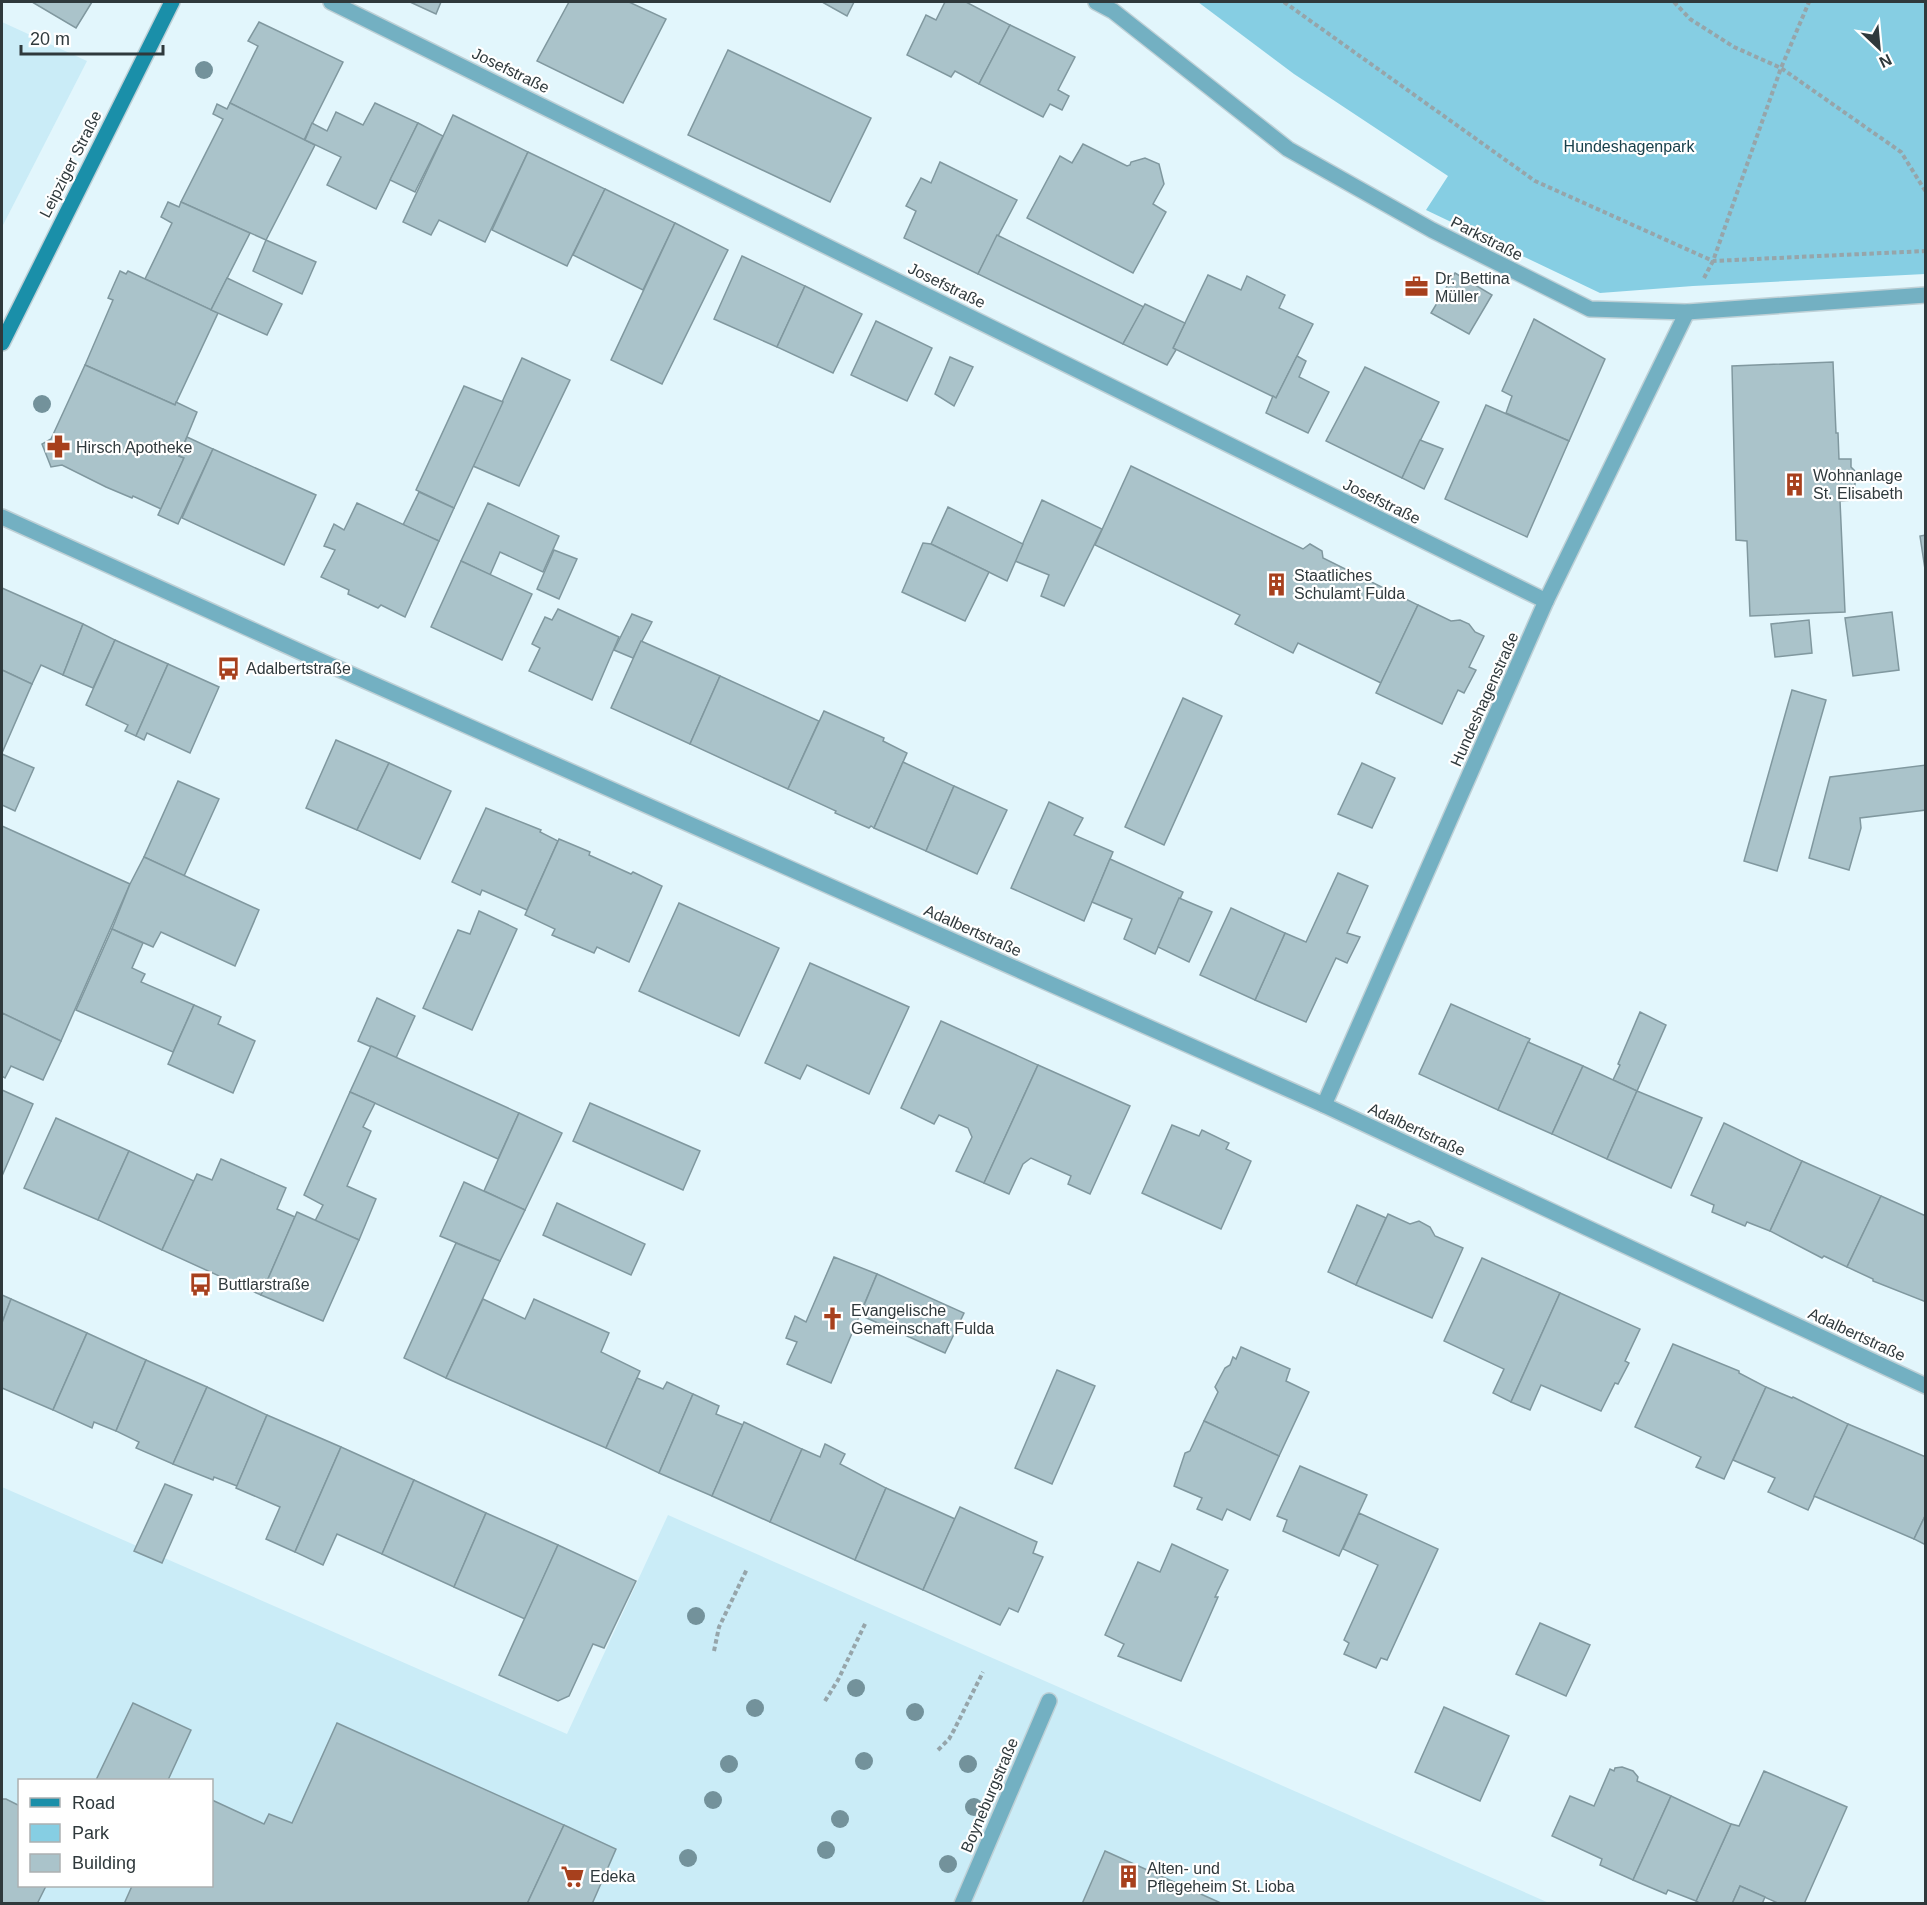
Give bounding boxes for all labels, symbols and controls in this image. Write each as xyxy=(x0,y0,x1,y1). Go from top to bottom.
scale bar xyxy=(21,18,164,56)
north arrow xyxy=(1849,18,1909,78)
text: 20 m xyxy=(30,29,70,49)
street label: Josefstraße xyxy=(469,44,552,96)
text: N xyxy=(1876,51,1894,71)
street label: Leipziger Straße xyxy=(36,108,105,220)
park label: Hundeshagenpark xyxy=(1564,138,1695,155)
street label: Parkstraße xyxy=(1448,213,1526,264)
street label: Josefstraße xyxy=(905,259,988,311)
place label: Dr. Bettina Müller xyxy=(1435,270,1510,305)
office icon: Dr. Bettina Müller xyxy=(1404,274,1430,300)
pharmacy icon: Hirsch Apotheke xyxy=(45,434,71,460)
place label: Hirsch Apotheke xyxy=(76,439,193,456)
place label: Wohnanlage St. Elisabeth xyxy=(1813,467,1903,502)
building icon: Wohnanlage St. Elisabeth xyxy=(1782,471,1808,497)
street label: Josefstraße xyxy=(1340,475,1423,527)
place label: Staatliches Schulamt Fulda xyxy=(1294,567,1405,602)
building icon: Staatliches Schulamt Fulda xyxy=(1263,571,1289,597)
street label: Hundeshagenstraße xyxy=(1447,629,1522,769)
bus stop icon: Adalbertstraße xyxy=(215,655,241,681)
place label: Adalbertstraße xyxy=(246,660,351,677)
street label: Adalbertstraße xyxy=(921,901,1024,960)
street label: Adalbertstraße xyxy=(1366,1100,1468,1159)
bus stop icon: Buttlarstraße xyxy=(187,1271,213,1297)
place label: Buttlarstraße xyxy=(218,1276,310,1293)
place label: Evangelische Gemeinschaft Fulda xyxy=(851,1302,994,1337)
street label: Adalbertstraße xyxy=(1806,1305,1908,1364)
church icon: Evangelische Gemeinschaft Fulda xyxy=(820,1306,846,1332)
street label: Boyneburgstraße xyxy=(958,1735,1021,1855)
legend xyxy=(18,1779,213,1887)
text: Road xyxy=(72,1793,115,1813)
text: Park xyxy=(72,1823,110,1843)
text: Building xyxy=(72,1853,136,1873)
place label: Alten- und Pflegeheim St. Lioba xyxy=(1147,1860,1295,1895)
supermarket icon: Edeka xyxy=(559,1863,585,1889)
building icon: Alten- und Pflegeheim St. Lioba xyxy=(1116,1864,1142,1890)
place label: Edeka xyxy=(590,1868,635,1885)

